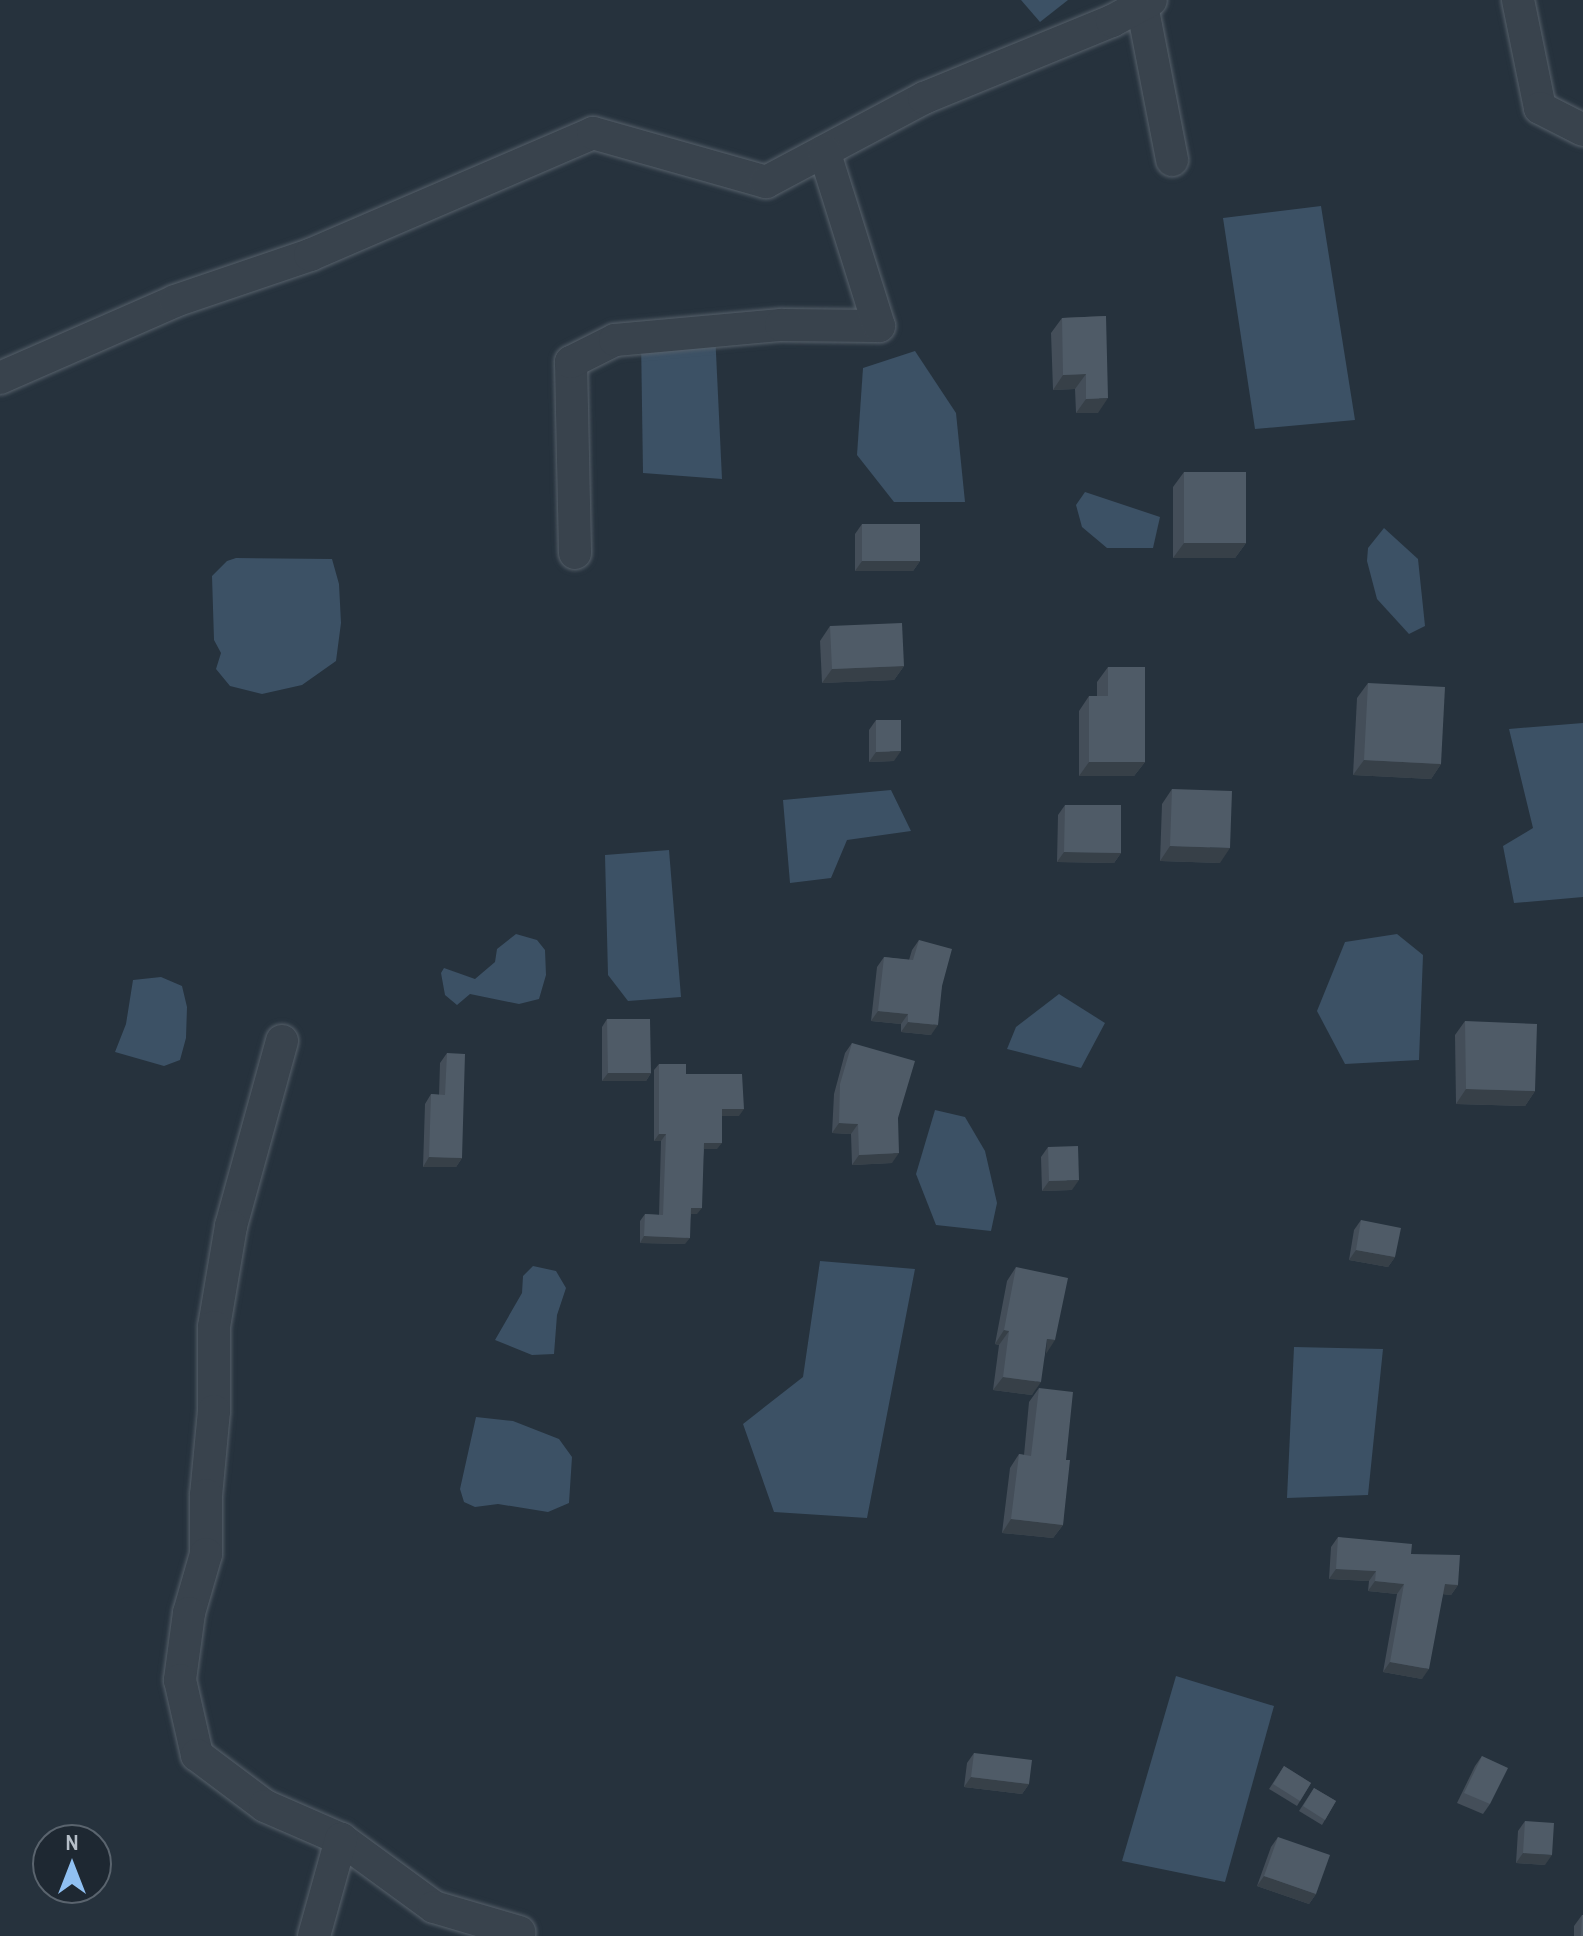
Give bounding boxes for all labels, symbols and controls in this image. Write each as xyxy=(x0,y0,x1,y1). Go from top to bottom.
north arrow xyxy=(32,1824,112,1904)
text: N xyxy=(65,1827,79,1857)

